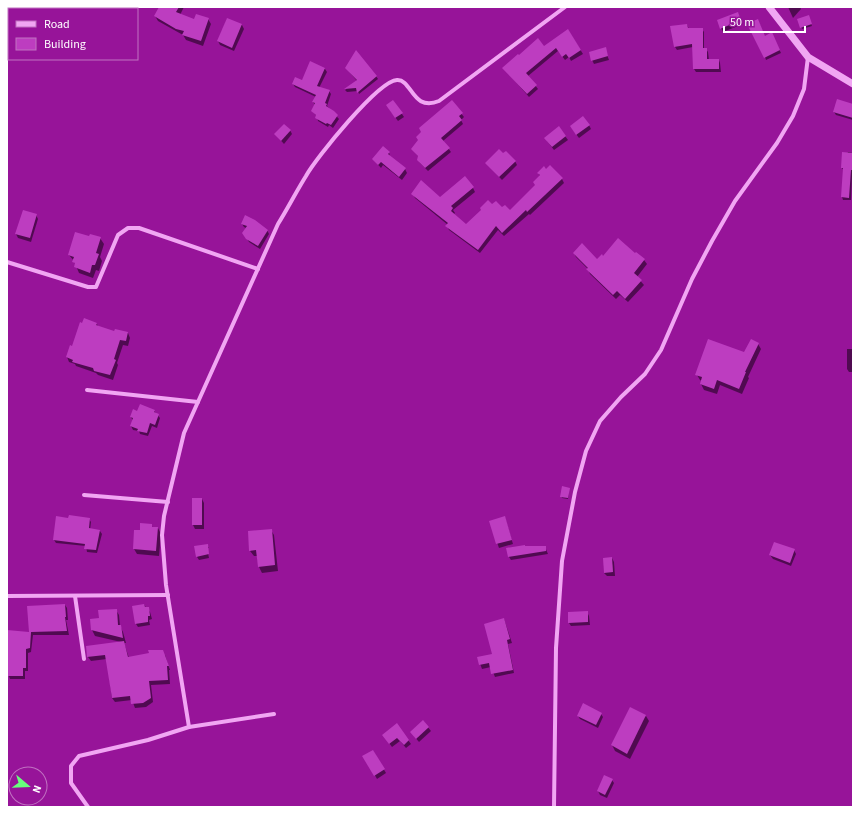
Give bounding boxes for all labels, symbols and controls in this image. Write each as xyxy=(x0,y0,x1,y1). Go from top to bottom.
legend xyxy=(8,8,138,60)
scale bar xyxy=(724,8,805,34)
text: 50 m xyxy=(730,14,754,31)
text: Road xyxy=(44,16,70,33)
text: Building xyxy=(44,36,86,53)
north arrow xyxy=(8,766,48,806)
text: N xyxy=(29,783,45,795)

